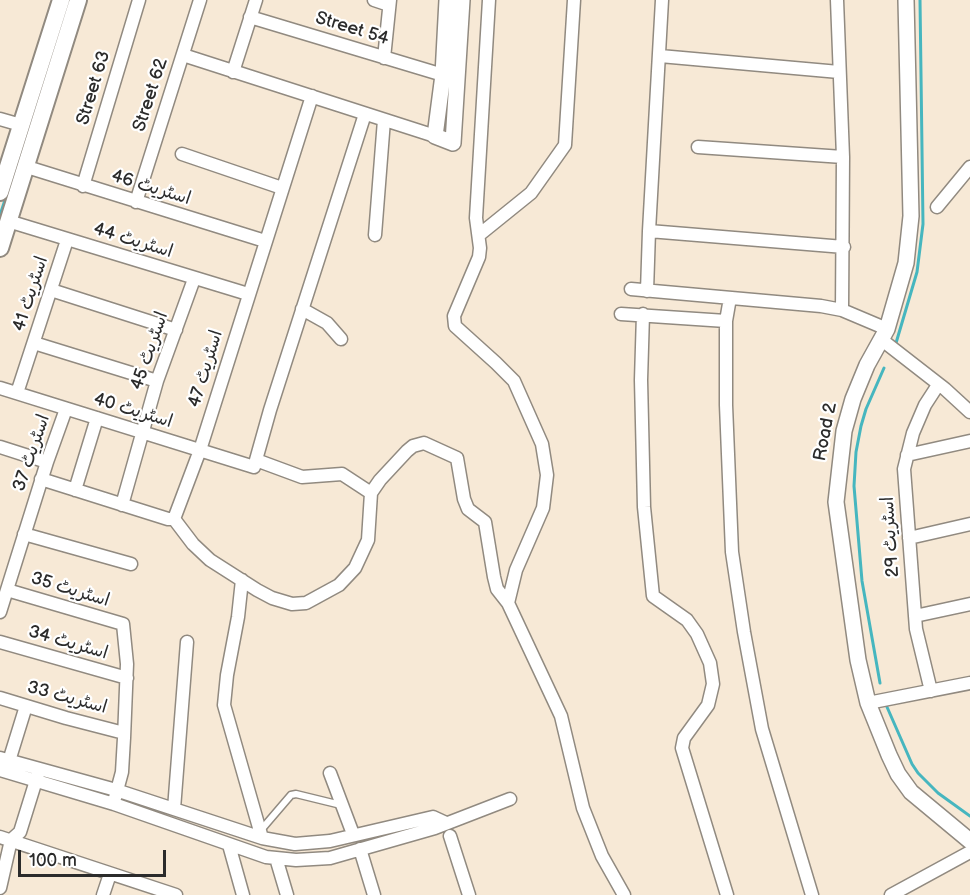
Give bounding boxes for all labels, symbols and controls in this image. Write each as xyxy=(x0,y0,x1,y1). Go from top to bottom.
street label: Street 54 xyxy=(313,8,391,50)
street label: Street 63 xyxy=(73,48,115,128)
street label: Street 62 xyxy=(129,56,173,134)
street label: اسٹریٹ 46 xyxy=(109,166,193,210)
street label: اسٹریٹ 44 xyxy=(91,219,175,263)
street label: اسٹریٹ 41 xyxy=(9,254,53,334)
street label: اسٹریٹ 45 xyxy=(127,309,173,393)
street label: اسٹریٹ 47 xyxy=(184,328,228,410)
street label: اسٹریٹ 40 xyxy=(91,389,175,433)
street label: Road 2 xyxy=(810,401,842,463)
street label: اسٹریٹ 37 xyxy=(9,412,55,494)
street label: اسٹریٹ 29 xyxy=(877,496,905,578)
street label: اسٹریٹ 35 xyxy=(28,568,112,612)
street label: اسٹریٹ 34 xyxy=(26,621,110,665)
street label: اسٹریٹ 33 xyxy=(25,677,109,719)
scale bar xyxy=(21,838,170,876)
text: 100 m xyxy=(29,850,77,871)

